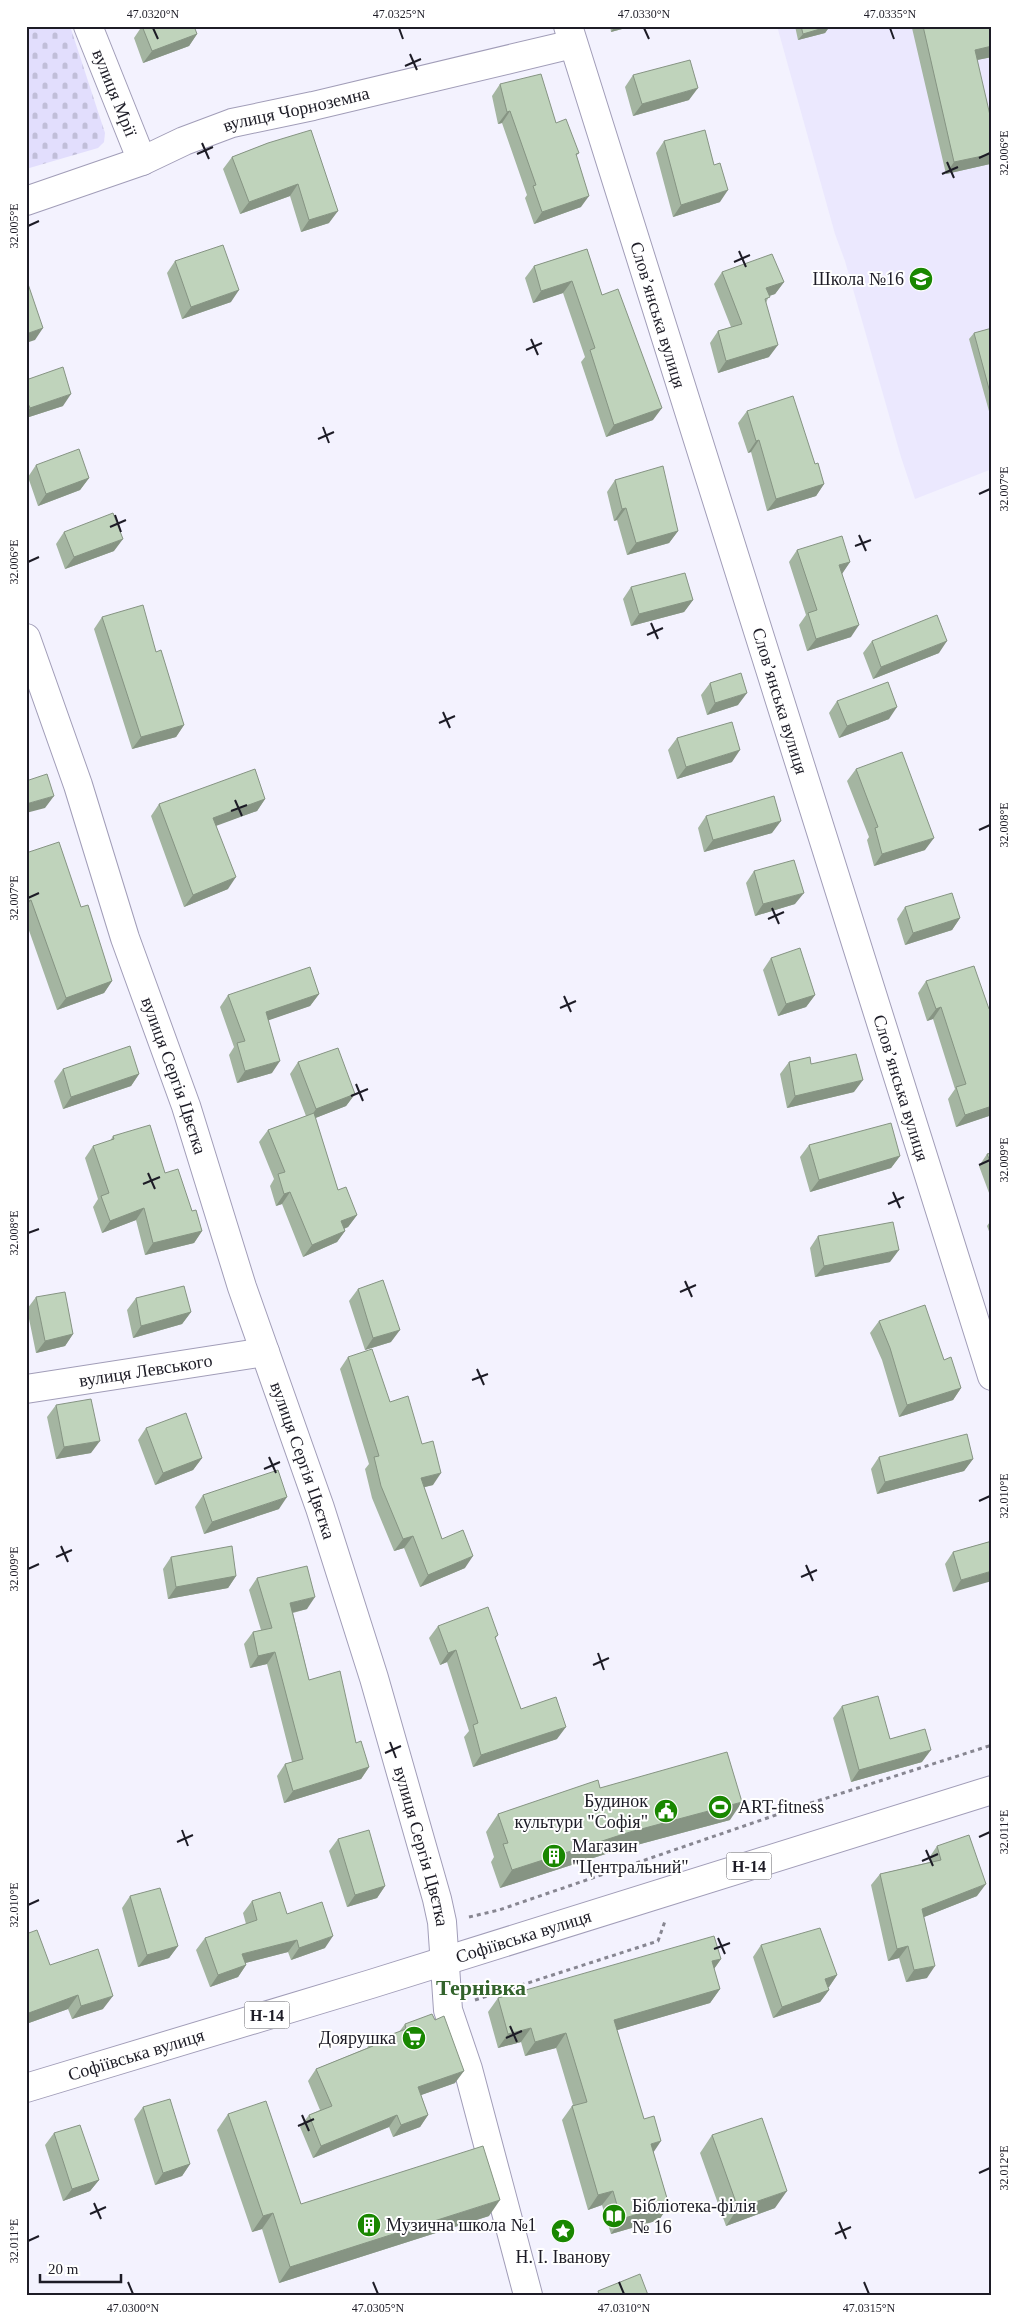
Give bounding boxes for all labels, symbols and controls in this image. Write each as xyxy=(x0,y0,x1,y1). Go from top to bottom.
text: 47.0320°N xyxy=(127,7,180,21)
text: 47.0325°N xyxy=(373,7,426,21)
text: 47.0330°N xyxy=(618,7,671,21)
text: 47.0335°N xyxy=(864,7,917,21)
street label: вулиця Мрії xyxy=(88,46,141,139)
street label: вулиця Чорноземна xyxy=(220,83,371,136)
text: 32.006°E xyxy=(997,130,1011,176)
text: 32.005°E xyxy=(7,203,21,249)
street label: Словʼянська вулиця xyxy=(626,239,690,391)
school or university icon: Школа №16 xyxy=(908,266,934,292)
place label: Школа №16 xyxy=(813,269,904,289)
text: 32.007°E xyxy=(997,466,1011,512)
text: 32.006°E xyxy=(7,539,21,585)
street label: Словʼянська вулиця xyxy=(748,625,812,777)
text: 32.008°E xyxy=(997,802,1011,848)
text: 32.007°E xyxy=(7,875,21,921)
street label: вулиця Сергія Цвєтка xyxy=(137,994,210,1157)
street label: Словʼянська вулиця xyxy=(869,1012,933,1164)
text: 32.009°E xyxy=(997,1137,1011,1183)
text: 32.008°E xyxy=(7,1210,21,1256)
street label: вулиця Левського xyxy=(78,1350,214,1391)
street label: вулиця Сергія Цвєтка xyxy=(266,1379,339,1542)
text: 32.010°E xyxy=(997,1473,1011,1519)
text: 32.009°E xyxy=(7,1546,21,1592)
street label: вулиця Сергія Цвєтка xyxy=(390,1764,452,1927)
place label: Будинок культури "Софія" xyxy=(514,1791,648,1832)
sports icon: ART-fitness xyxy=(707,1794,733,1820)
place label: ART-fitness xyxy=(738,1797,824,1817)
public building icon: Будинок культури "Софія" xyxy=(653,1798,679,1824)
text: 32.011°E xyxy=(997,1810,1011,1854)
place label: Магазин "Центральний" xyxy=(572,1836,689,1877)
building icon: Магазин "Центральний" xyxy=(541,1843,567,1869)
road number: Н-14 xyxy=(726,1852,772,1880)
text: 32.010°E xyxy=(7,1882,21,1928)
street label: Софіївська вулиця xyxy=(453,1906,594,1967)
district label: Тернівка xyxy=(436,1975,526,2000)
road number: Н-14 xyxy=(244,2002,290,2028)
street label: Софіївська вулиця xyxy=(66,2025,206,2085)
supermarket icon: Доярушка xyxy=(401,2025,427,2051)
place label: Доярушка xyxy=(319,2028,396,2048)
text: 32.012°E xyxy=(997,2145,1011,2191)
place label: Бібліотека-філія № 16 xyxy=(632,2196,756,2237)
library icon: Бібліотека-філія № 16 xyxy=(601,2203,627,2229)
building icon: Музична школа №1 xyxy=(356,2212,382,2238)
place label: Музична школа №1 xyxy=(386,2215,537,2235)
place icon: Н. І. Іванову xyxy=(550,2218,576,2244)
text: 32.011°E xyxy=(7,2219,21,2263)
place label: Н. І. Іванову xyxy=(516,2247,610,2267)
scale bar xyxy=(40,2251,121,2283)
text: 20 m xyxy=(48,2261,79,2277)
text: 47.0300°N xyxy=(107,2301,160,2315)
text: 47.0305°N xyxy=(352,2301,405,2315)
text: 47.0310°N xyxy=(598,2301,651,2315)
text: 47.0315°N xyxy=(843,2301,896,2315)

